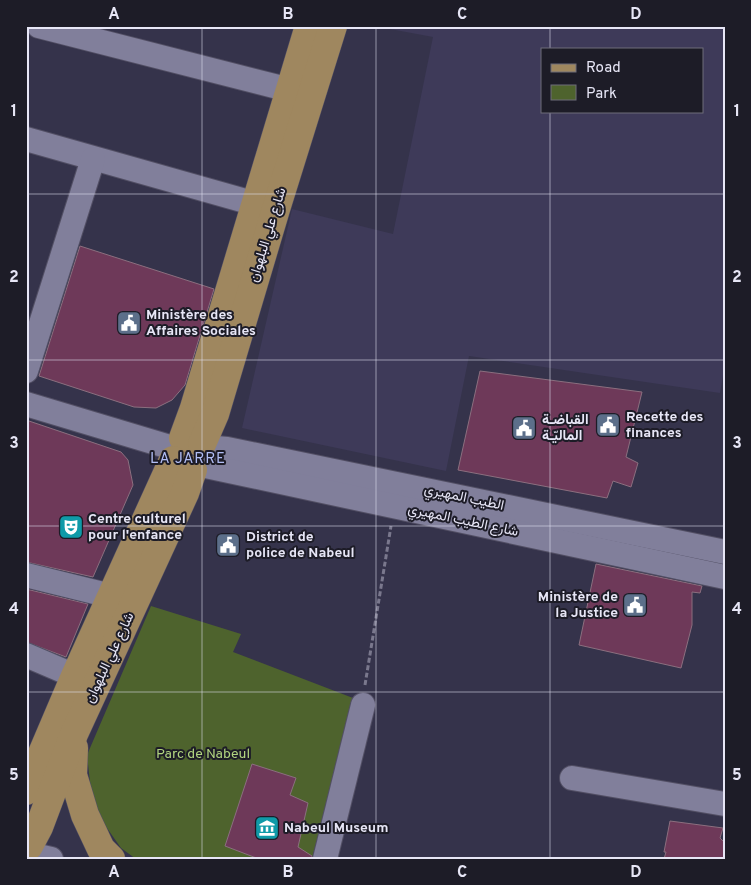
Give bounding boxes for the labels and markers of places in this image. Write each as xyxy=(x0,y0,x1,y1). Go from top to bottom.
place label: Ministère des Affaires Sociales xyxy=(146,307,256,340)
public building icon: Ministère des Affaires Sociales xyxy=(116,310,142,336)
place label: Recette des finances xyxy=(626,409,704,442)
place label: القباضـة الماليّـة xyxy=(542,412,589,445)
public building icon: Recette des finances xyxy=(595,412,621,438)
public building icon: القباضـة الماليّـة xyxy=(511,415,537,441)
place label: Centre culturel pour l'enfance xyxy=(88,511,186,544)
theatre icon: Centre culturel pour l'enfance xyxy=(58,514,84,540)
place label: District de police de Nabeul xyxy=(246,529,355,562)
public building icon: District de police de Nabeul xyxy=(215,532,241,558)
place label: Ministère de la Justice xyxy=(538,589,618,622)
public building icon: Ministère de la Justice xyxy=(622,592,648,618)
museum icon: Nabeul Museum xyxy=(254,815,280,841)
place label: Nabeul Museum xyxy=(284,820,388,837)

